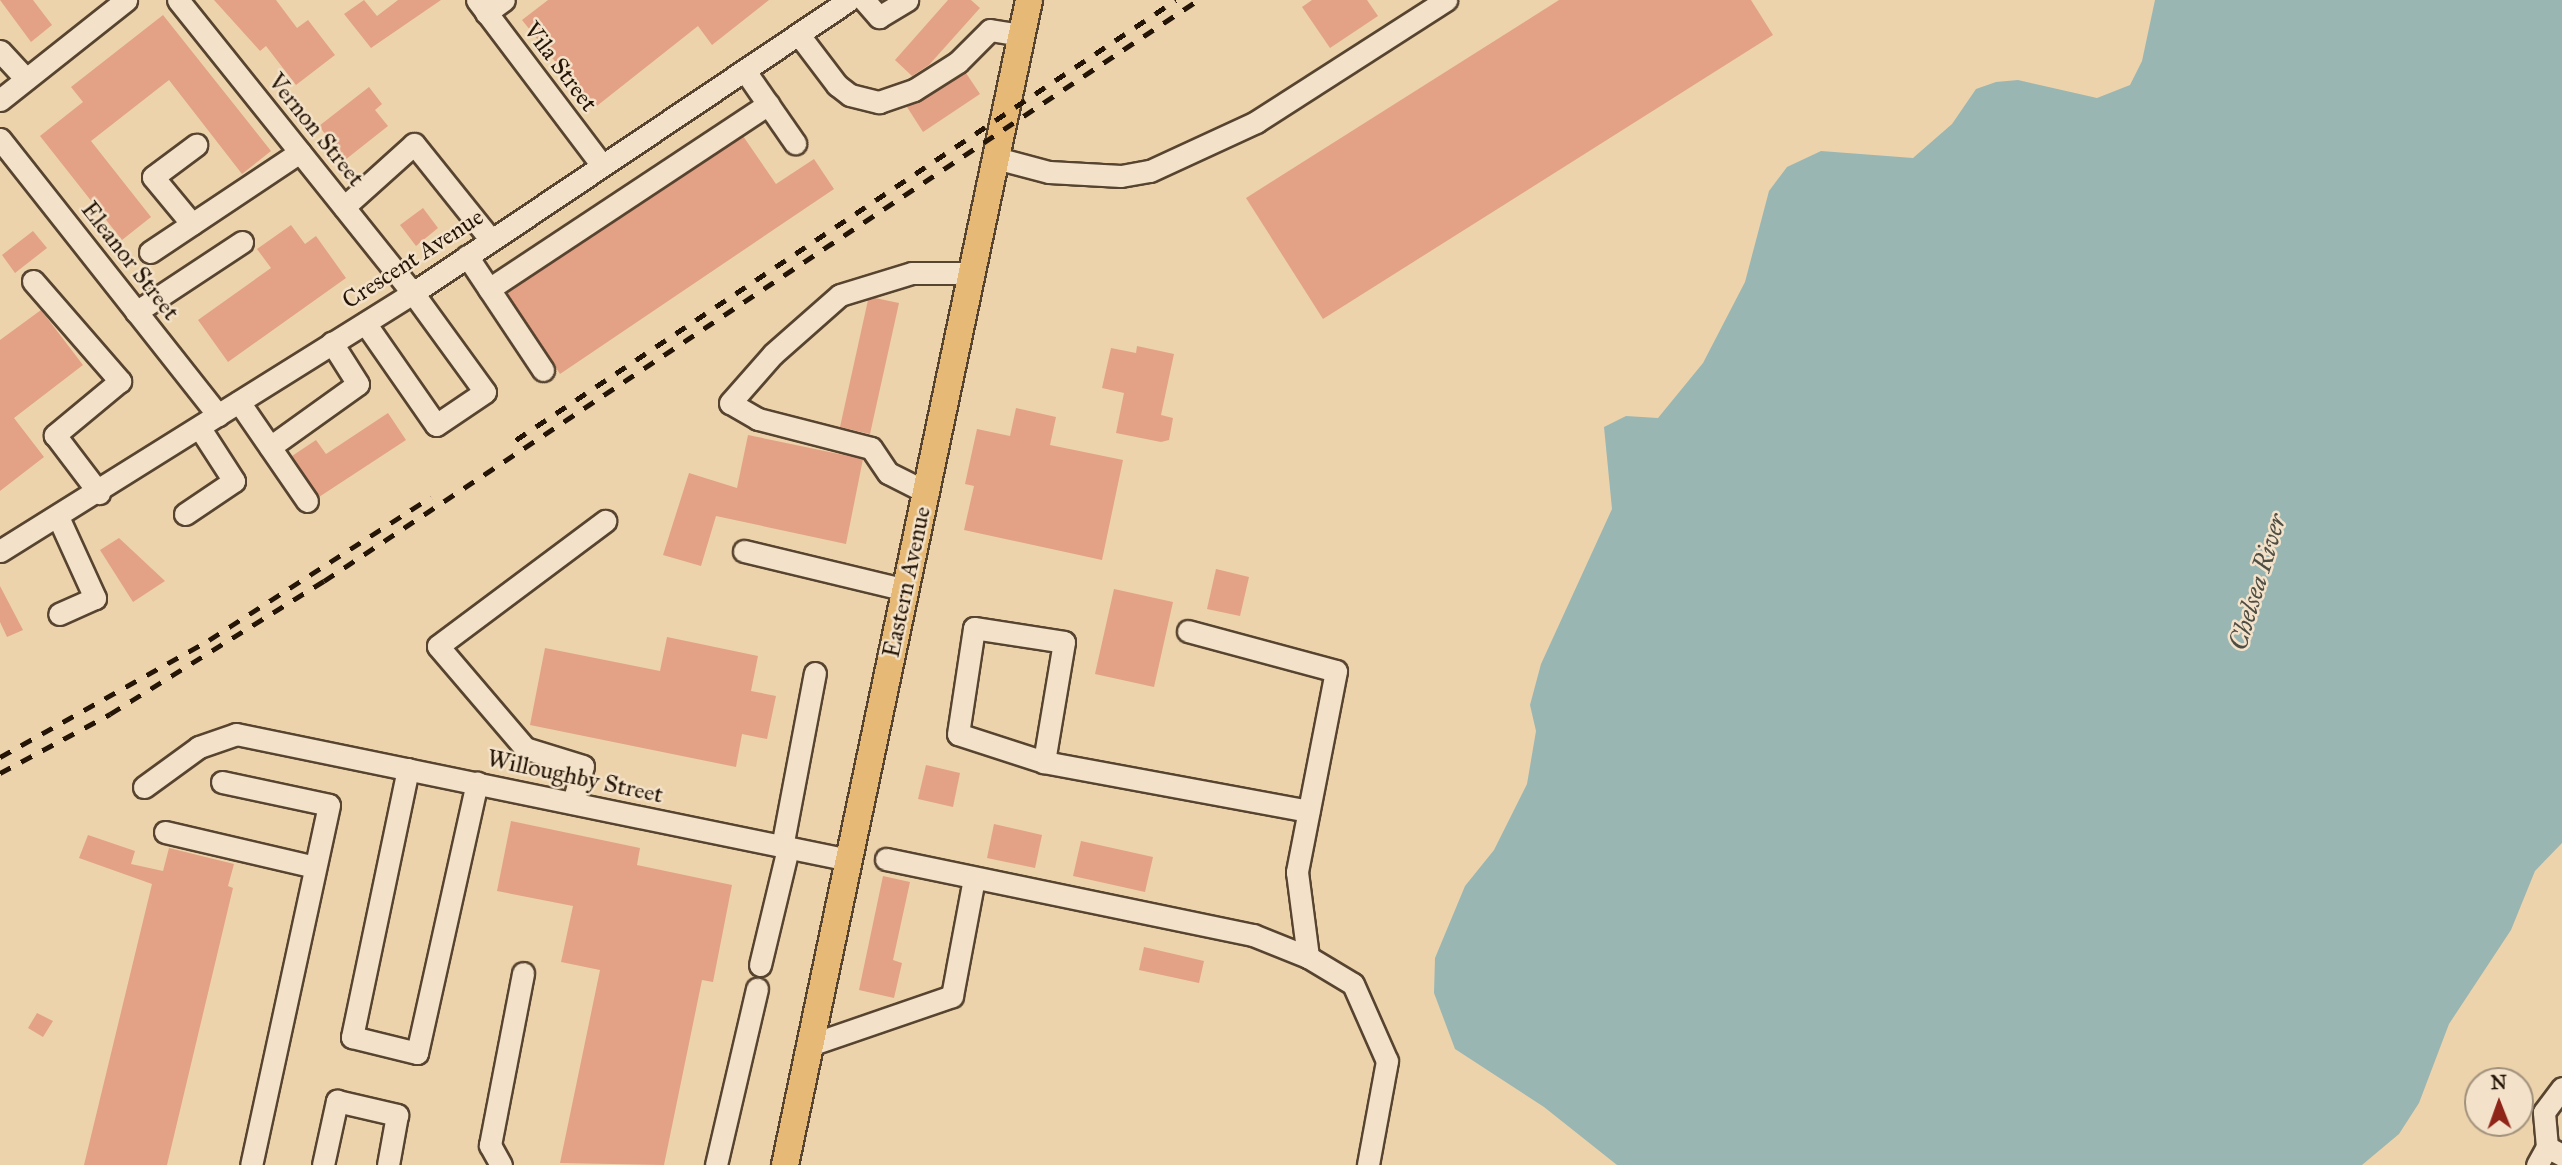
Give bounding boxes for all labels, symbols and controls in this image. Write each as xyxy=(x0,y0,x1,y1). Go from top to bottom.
street label: Vila Street xyxy=(517,17,603,117)
street label: Vernon Street xyxy=(262,68,370,192)
street label: Eleanor Street xyxy=(75,196,185,326)
street label: Crescent Avenue xyxy=(337,203,489,315)
street label: Eastern Avenue xyxy=(877,504,937,660)
water label: Chelsea River xyxy=(2222,510,2294,654)
street label: Willoughby Street xyxy=(484,744,666,810)
north arrow xyxy=(2464,1067,2534,1137)
text: N xyxy=(2490,1071,2507,1094)

